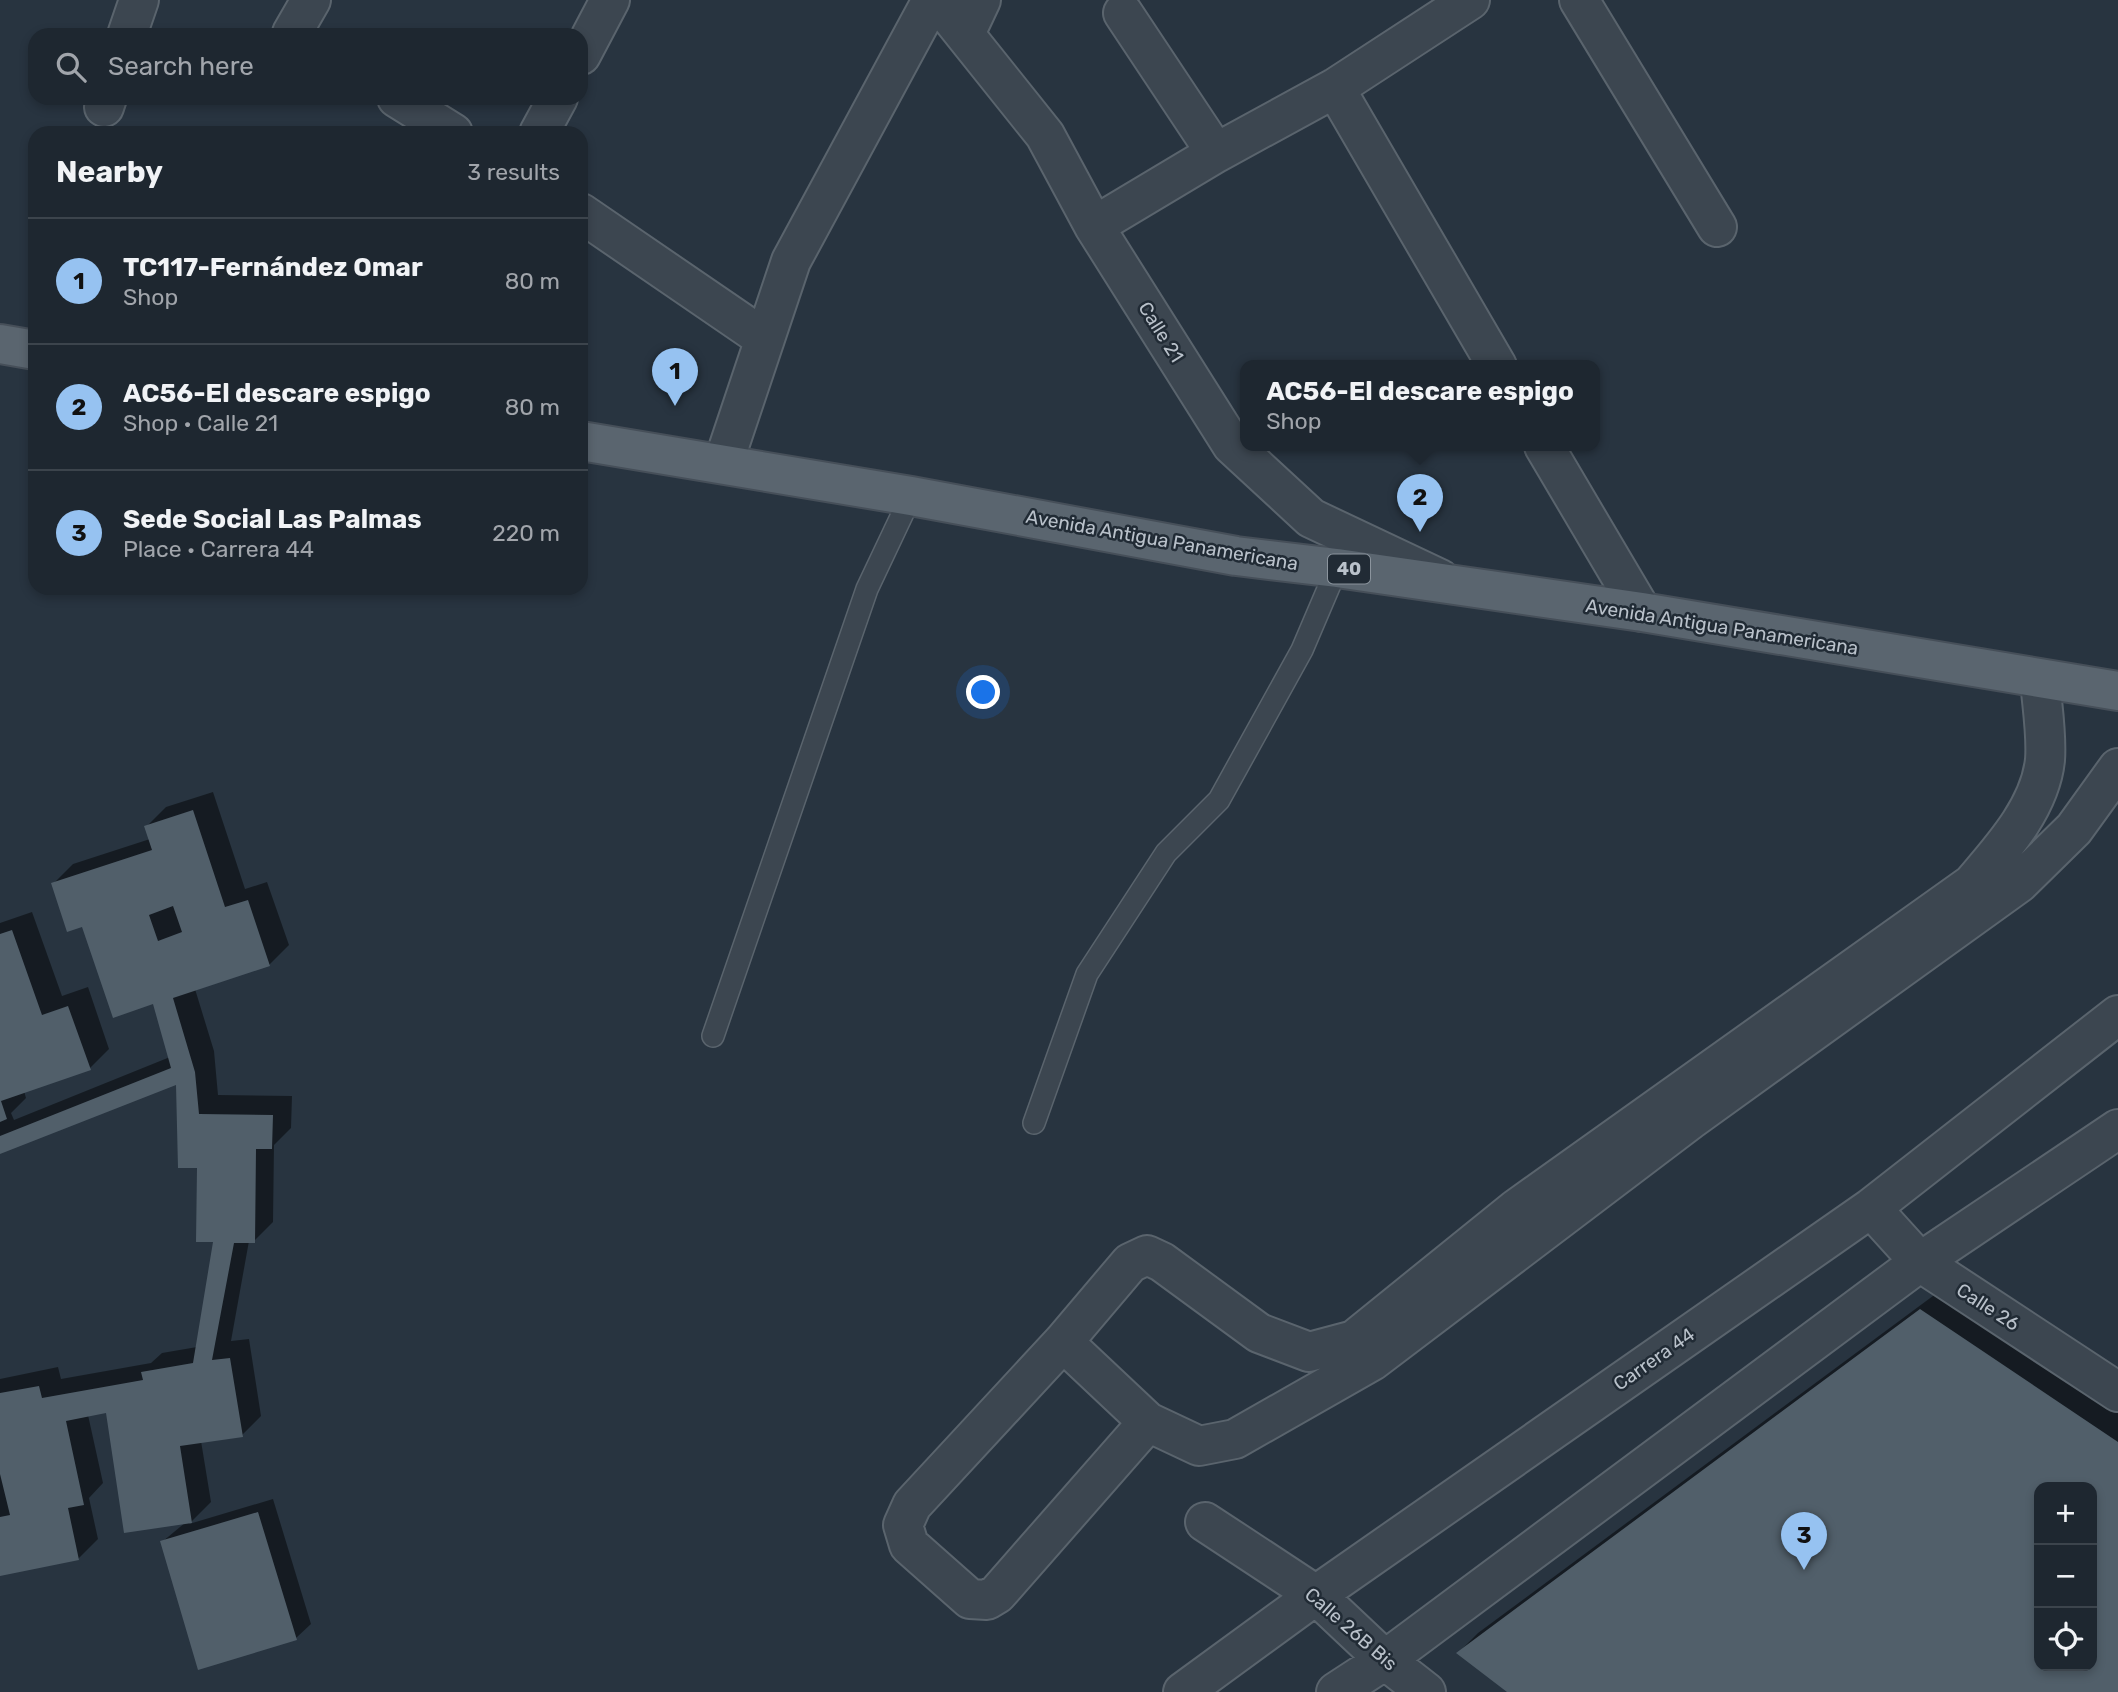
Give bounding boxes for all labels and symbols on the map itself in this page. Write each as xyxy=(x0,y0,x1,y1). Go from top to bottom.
street label: Calle 21 xyxy=(1134,298,1188,366)
pin: 1 xyxy=(652,348,698,406)
pin: 2 xyxy=(1397,474,1443,532)
street label: Avenida Antigua Panamericana xyxy=(1024,505,1300,575)
road number: 40 xyxy=(1328,554,1370,584)
street label: Avenida Antigua Panamericana xyxy=(1584,594,1860,660)
your location xyxy=(966,675,1000,709)
street label: Calle 26 xyxy=(1952,1278,2024,1336)
street label: Carrera 44 xyxy=(1609,1323,1699,1395)
pin: 3 xyxy=(1781,1512,1827,1570)
street label: Calle 26B Bis xyxy=(1300,1583,1402,1675)

